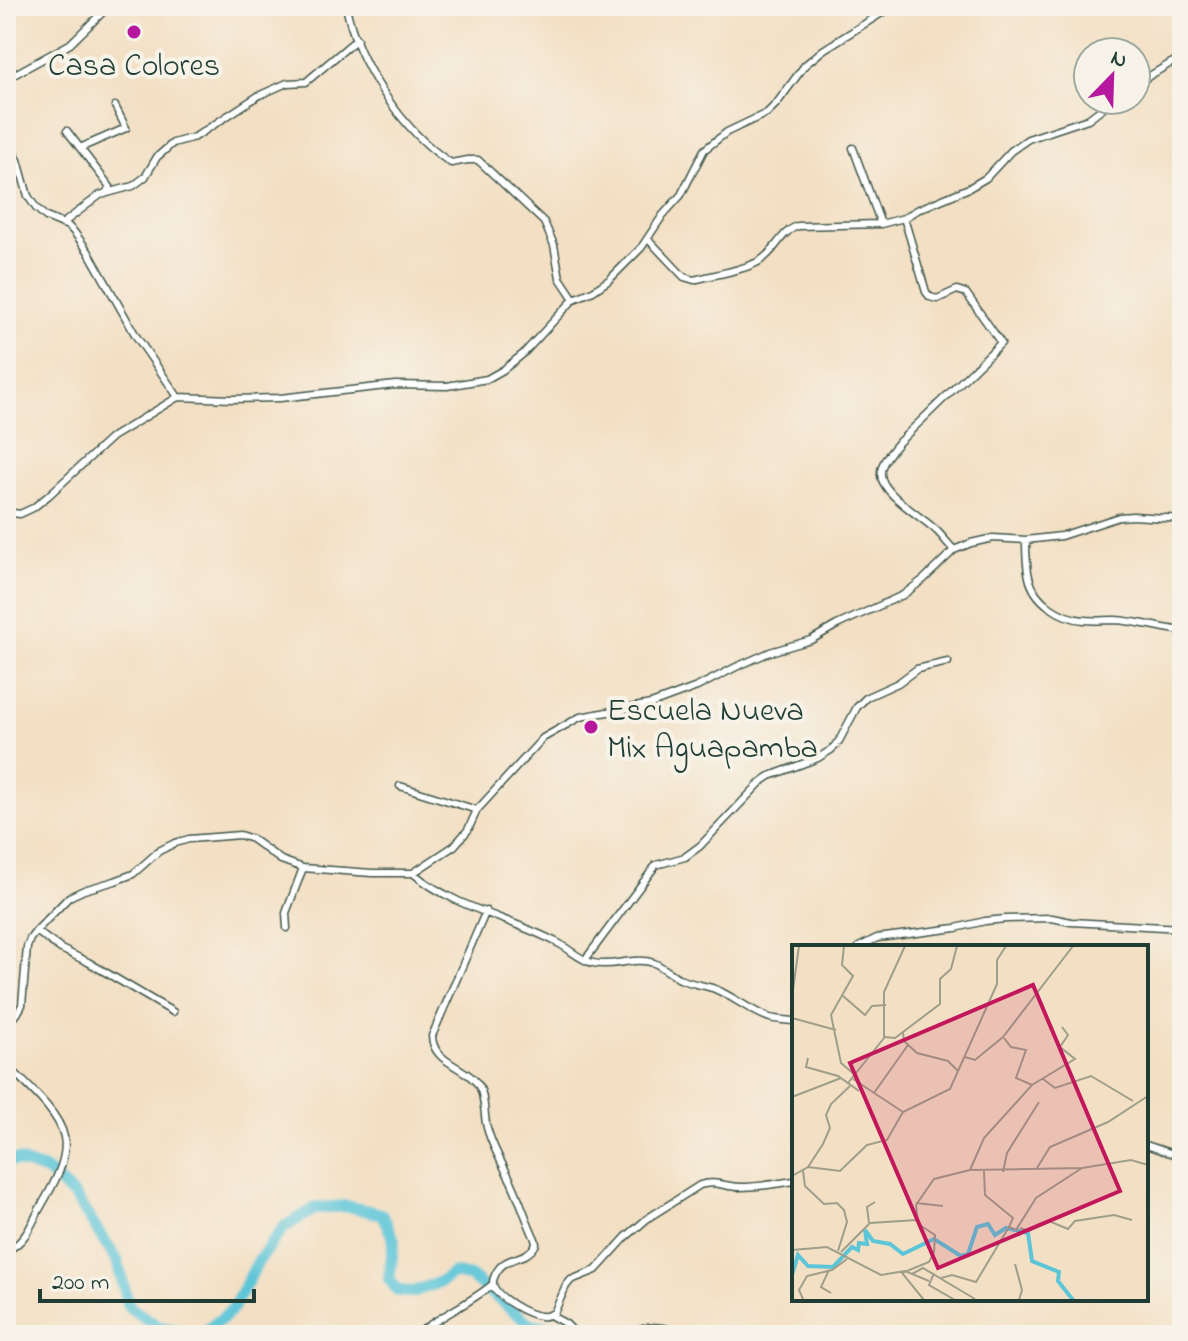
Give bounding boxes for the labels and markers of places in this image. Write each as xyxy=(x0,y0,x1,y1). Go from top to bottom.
marker: Casa Colores xyxy=(125,23,143,41)
place label: Casa Colores xyxy=(48,44,220,91)
place label: Escuela Nueva Mix Aguapamba xyxy=(607,689,818,773)
marker: Escuela Nueva Mix Aguapamba xyxy=(582,718,600,736)

